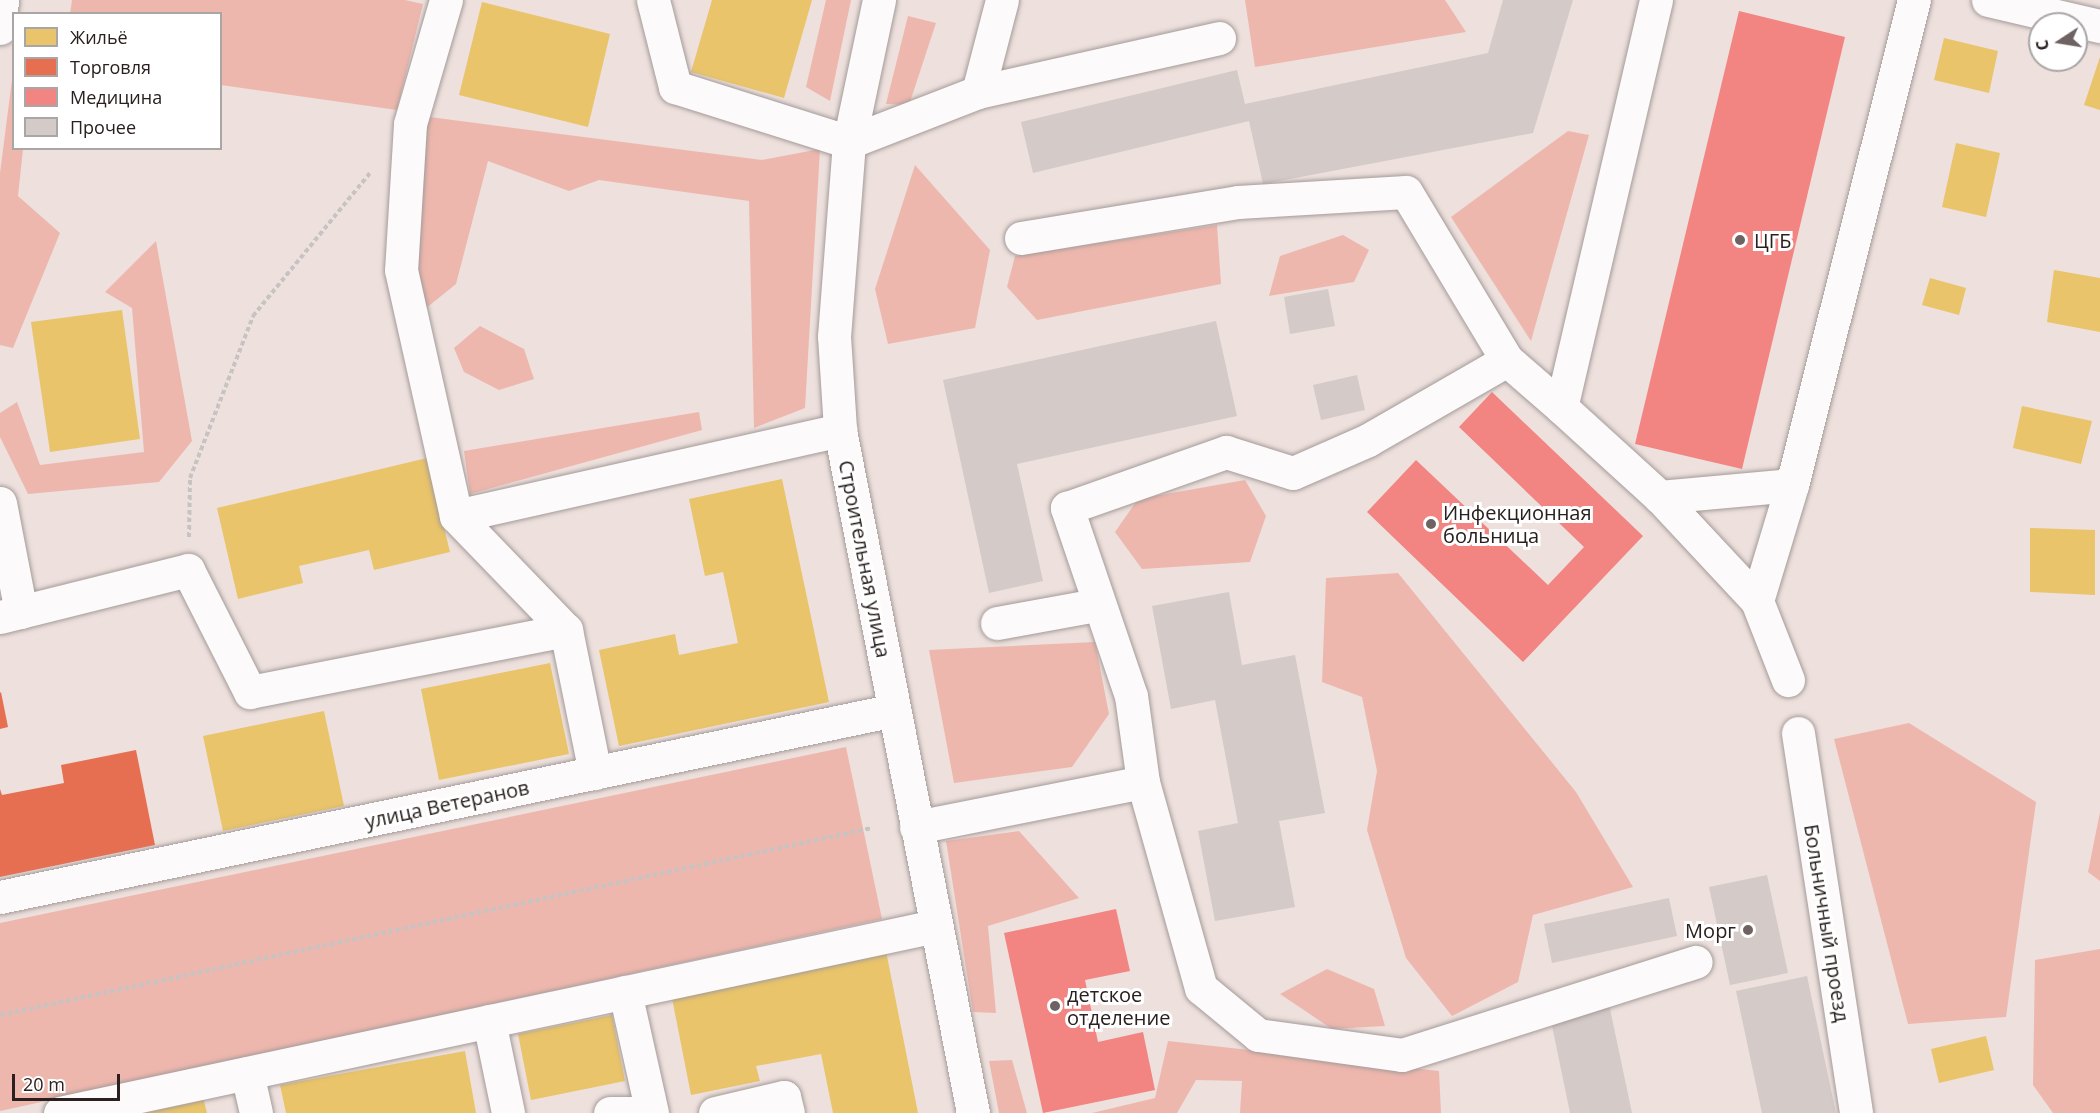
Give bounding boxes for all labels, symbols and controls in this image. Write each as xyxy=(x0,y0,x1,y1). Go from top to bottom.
legend xyxy=(12,12,222,150)
north arrow xyxy=(2028,12,2088,72)
text: Жильё xyxy=(70,25,128,49)
text: С xyxy=(2031,38,2054,53)
text: Торговля xyxy=(70,55,151,79)
text: Медицина xyxy=(70,85,162,109)
text: Прочее xyxy=(70,115,136,139)
place label: ЦГБ xyxy=(1754,228,1791,252)
marker: ЦГБ xyxy=(1731,231,1749,249)
street label: Строительная улица xyxy=(834,458,896,660)
place label: Инфекционная больница xyxy=(1443,500,1591,547)
marker: Инфекционная больница xyxy=(1424,517,1438,531)
street label: улица Ветеранов xyxy=(363,775,531,833)
street label: Больничный проезд xyxy=(1800,822,1854,1024)
place label: Морг xyxy=(1685,918,1736,942)
marker: Морг xyxy=(1741,923,1755,937)
place label: детское отделение xyxy=(1067,982,1170,1029)
marker: детское отделение xyxy=(1048,999,1062,1013)
scale bar xyxy=(15,1062,123,1100)
text: 20 m xyxy=(23,1072,65,1096)

